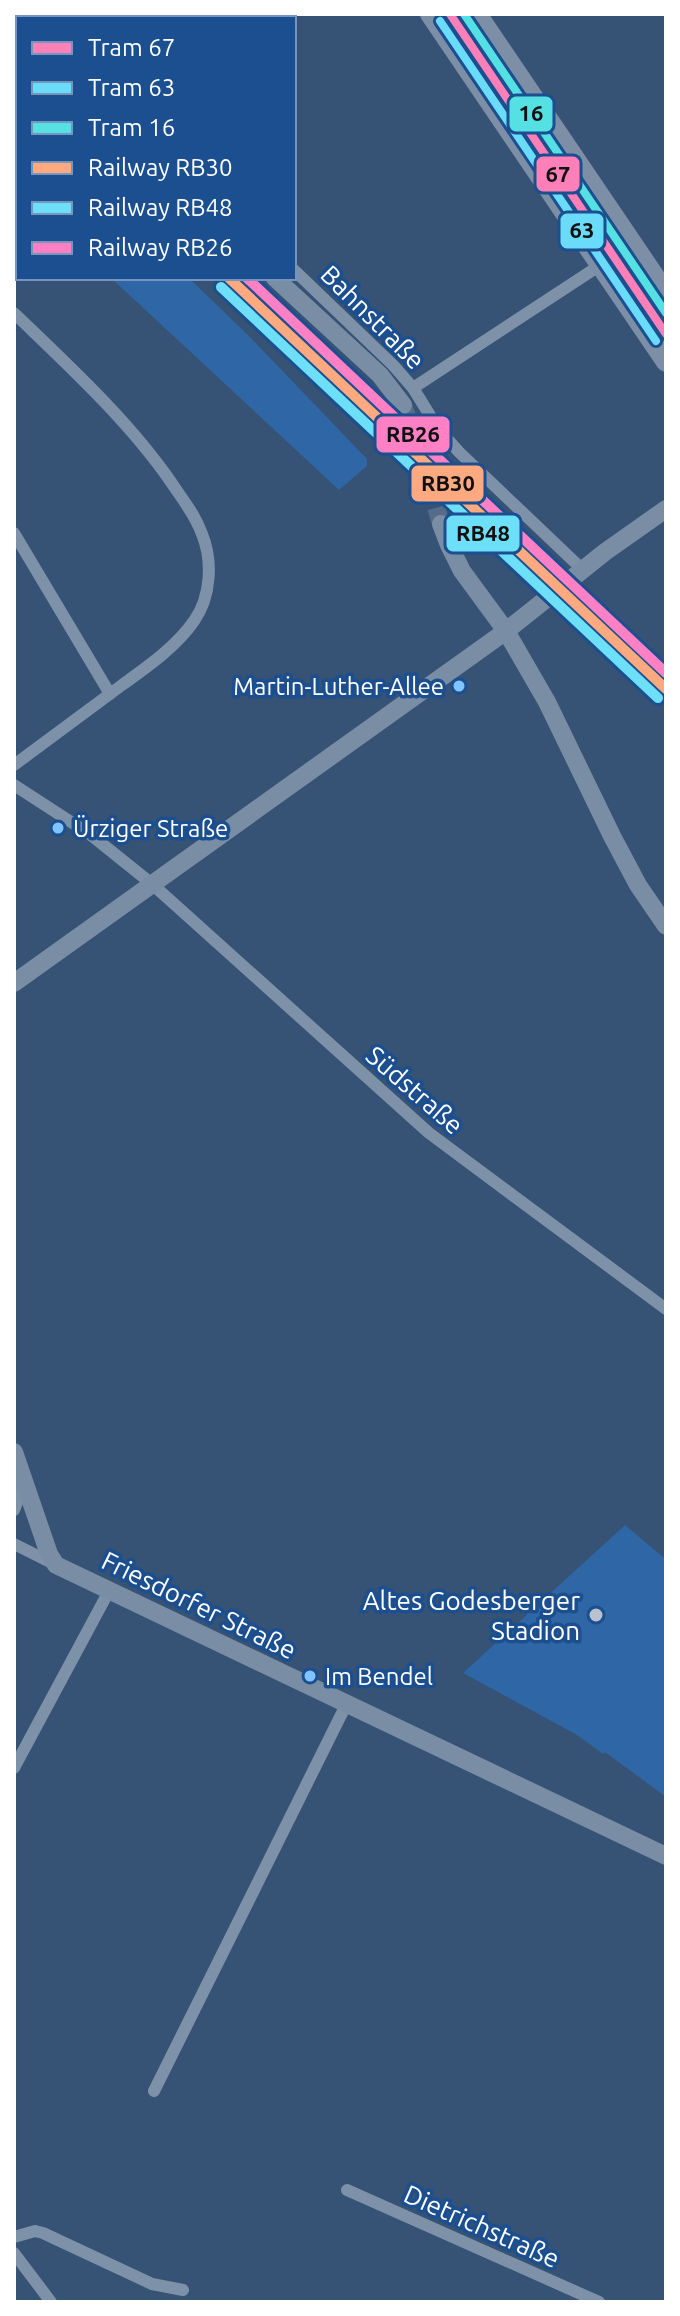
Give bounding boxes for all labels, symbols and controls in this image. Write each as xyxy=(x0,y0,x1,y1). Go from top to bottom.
legend xyxy=(16,16,296,280)
text: Tram 67 xyxy=(88,34,175,61)
text: Tram 63 xyxy=(88,74,175,101)
line badge: 16 xyxy=(508,95,554,133)
text: 16 xyxy=(519,100,543,125)
text: Tram 16 xyxy=(88,114,175,141)
text: Railway RB30 xyxy=(88,154,233,181)
line badge: 67 xyxy=(535,155,581,193)
text: 67 xyxy=(546,161,570,186)
text: Railway RB48 xyxy=(88,194,233,221)
line badge: 63 xyxy=(559,212,605,250)
text: 63 xyxy=(570,217,594,242)
text: Railway RB26 xyxy=(88,234,233,261)
street label: Bahnstraße xyxy=(315,259,431,375)
line badge: RB26 xyxy=(375,415,451,454)
text: RB26 xyxy=(386,421,440,446)
line badge: RB30 xyxy=(410,464,485,503)
text: RB30 xyxy=(421,470,475,495)
line badge: RB48 xyxy=(445,514,521,553)
text: RB48 xyxy=(456,520,510,545)
place label: Martin-Luther-Allee xyxy=(233,673,444,700)
marker: Martin-Luther-Allee xyxy=(451,678,467,694)
place label: Ürziger Straße xyxy=(73,815,228,842)
marker: Ürziger Straße xyxy=(50,820,66,836)
street label: Südstraße xyxy=(361,1040,469,1140)
street label: Friesdorfer Straße xyxy=(97,1545,301,1665)
place label: Altes Godesberger Stadion xyxy=(363,1586,580,1645)
marker: Altes Godesberger Stadion xyxy=(587,1606,605,1624)
place label: Im Bendel xyxy=(325,1663,433,1690)
marker: Im Bendel xyxy=(302,1668,318,1684)
street label: Dietrichstraße xyxy=(400,2179,564,2273)

